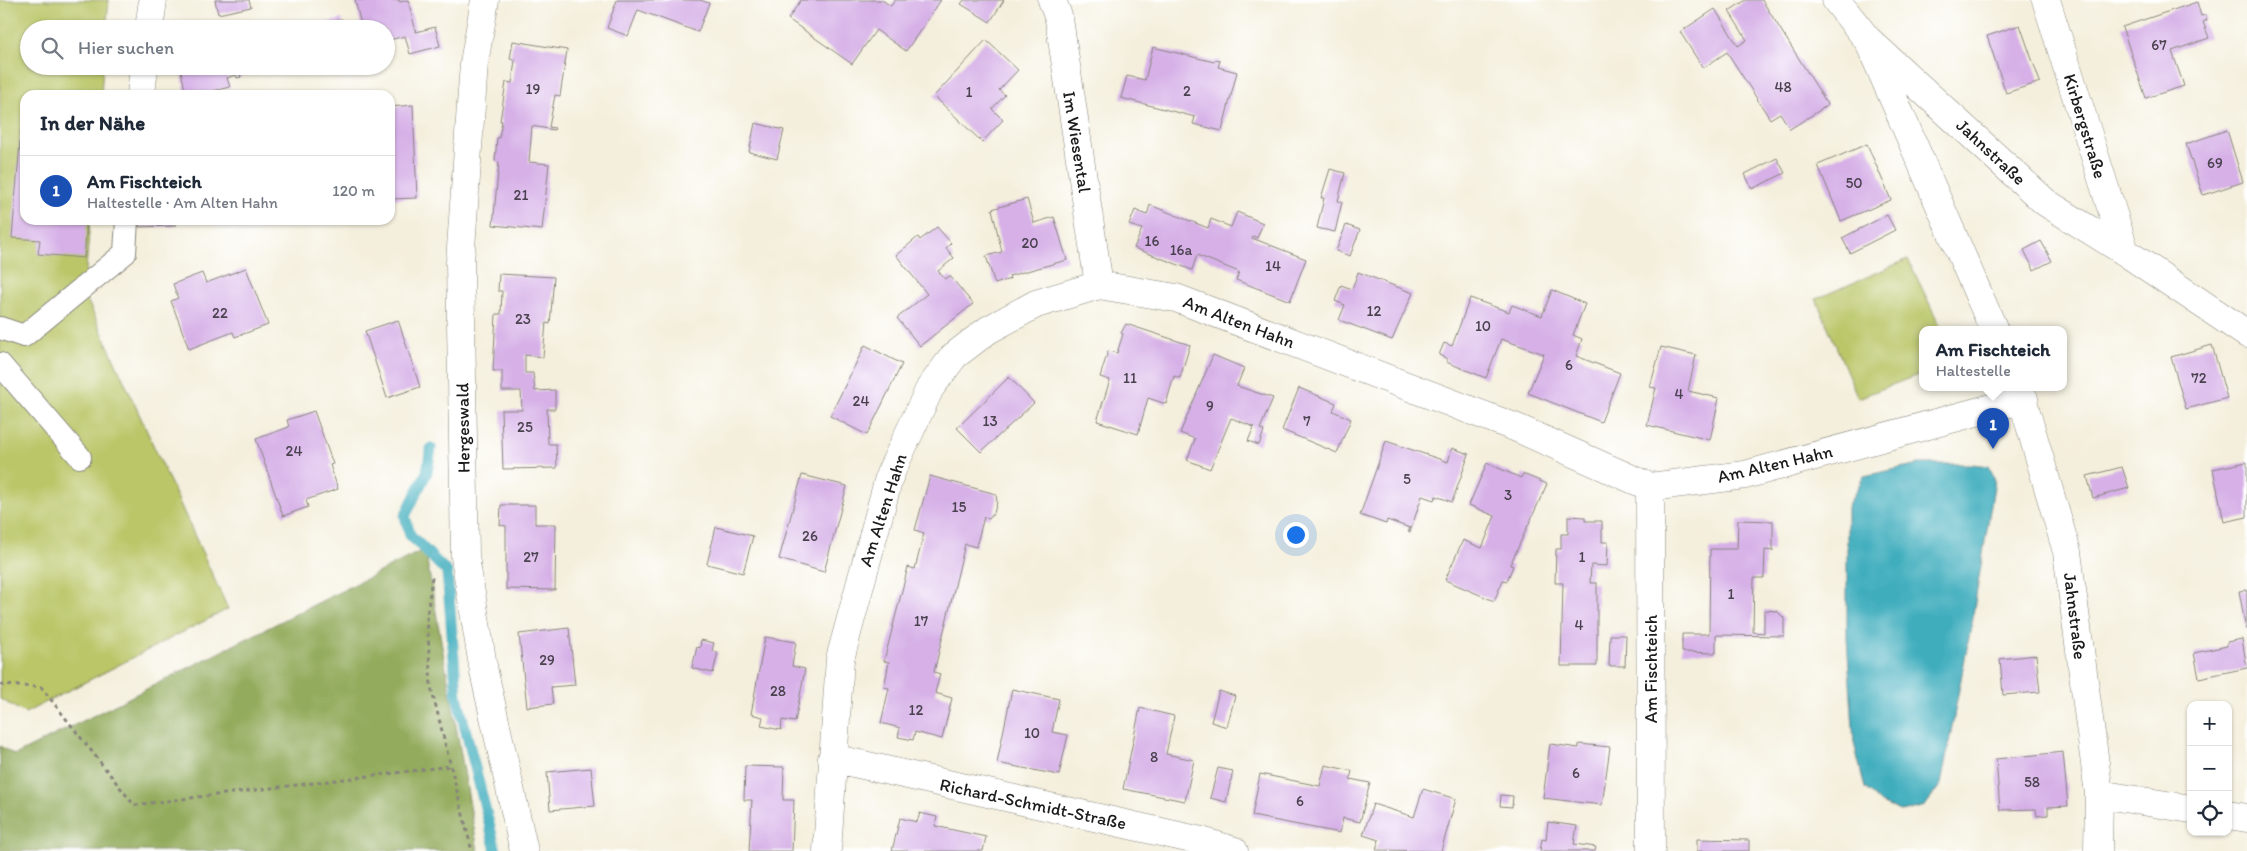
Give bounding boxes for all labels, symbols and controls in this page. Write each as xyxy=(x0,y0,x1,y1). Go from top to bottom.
search box xyxy=(20,20,395,75)
icon: search xyxy=(38,34,66,62)
text: Hier suchen xyxy=(78,36,174,59)
house number: 67 xyxy=(2151,36,2167,54)
street label: Kirbergstraße xyxy=(2059,71,2111,181)
house number: 48 xyxy=(1774,78,1792,96)
house number: 19 xyxy=(526,80,541,98)
house number: 2 xyxy=(1183,82,1191,100)
house number: 1 xyxy=(966,83,973,101)
street label: Im Wiesental xyxy=(1058,90,1096,194)
text: In der Nähe xyxy=(40,110,145,135)
street label: Jahnstraße xyxy=(1952,114,2030,190)
house number: 69 xyxy=(2207,154,2223,172)
text: Am Fischteich xyxy=(87,170,202,193)
house number: 50 xyxy=(1845,174,1863,192)
text: 1 xyxy=(52,181,60,200)
text: 120 m xyxy=(332,181,375,200)
house number: 21 xyxy=(514,186,528,204)
text: Haltestelle · Am Alten Hahn xyxy=(87,193,278,212)
house number: 16 xyxy=(1145,232,1160,250)
house number: 20 xyxy=(1021,234,1039,252)
house number: 16a xyxy=(1170,241,1193,259)
house number: 14 xyxy=(1265,257,1281,275)
street label: Am Alten Hahn xyxy=(1180,291,1298,353)
house number: 12 xyxy=(1367,302,1382,320)
house number: 22 xyxy=(212,304,228,322)
house number: 23 xyxy=(515,310,531,328)
house number: 10 xyxy=(1475,317,1491,335)
popup xyxy=(1919,326,2067,391)
text: Am Fischteich xyxy=(1936,338,2050,361)
house number: 6 xyxy=(1565,356,1573,374)
text: Haltestelle xyxy=(1936,361,2011,380)
house number: 11 xyxy=(1123,369,1137,387)
house number: 72 xyxy=(2191,369,2207,387)
street label: Hergeswald xyxy=(451,382,475,473)
house number: 4 xyxy=(1674,385,1684,403)
house number: 24 xyxy=(853,392,869,410)
house number: 9 xyxy=(1206,397,1214,415)
pin: 1 xyxy=(1977,408,2009,449)
house number: 13 xyxy=(982,412,998,430)
house number: 7 xyxy=(1303,412,1311,430)
house number: 25 xyxy=(517,418,533,436)
street label: Am Alten Hahn xyxy=(1715,440,1835,488)
house number: 24 xyxy=(286,442,302,460)
street label: Am Alten Hahn xyxy=(854,451,912,569)
house number: 5 xyxy=(1403,470,1411,488)
house number: 3 xyxy=(1504,486,1512,504)
house number: 15 xyxy=(952,498,967,516)
your location xyxy=(1283,522,1309,548)
house number: 26 xyxy=(802,527,818,545)
house number: 27 xyxy=(523,548,539,566)
house number: 1 xyxy=(1579,548,1586,566)
street label: Jahnstraße xyxy=(2059,571,2091,661)
house number: 1 xyxy=(1728,585,1735,603)
house number: 17 xyxy=(914,612,929,630)
street label: Am Fischteich xyxy=(1640,614,1662,723)
house number: 4 xyxy=(1574,616,1584,634)
house number: 29 xyxy=(539,651,555,669)
house number: 28 xyxy=(770,682,786,700)
house number: 12 xyxy=(909,701,924,719)
map controls xyxy=(2187,701,2232,836)
button: + xyxy=(2187,701,2232,746)
house number: 10 xyxy=(1024,724,1040,742)
button: − xyxy=(2187,746,2232,791)
house number: 8 xyxy=(1150,748,1158,766)
house number: 6 xyxy=(1572,764,1580,782)
street label: Richard-Schmidt-Straße xyxy=(938,773,1128,835)
house number: 58 xyxy=(2024,773,2040,791)
button: locate xyxy=(2187,791,2232,836)
house number: 6 xyxy=(1296,792,1304,810)

